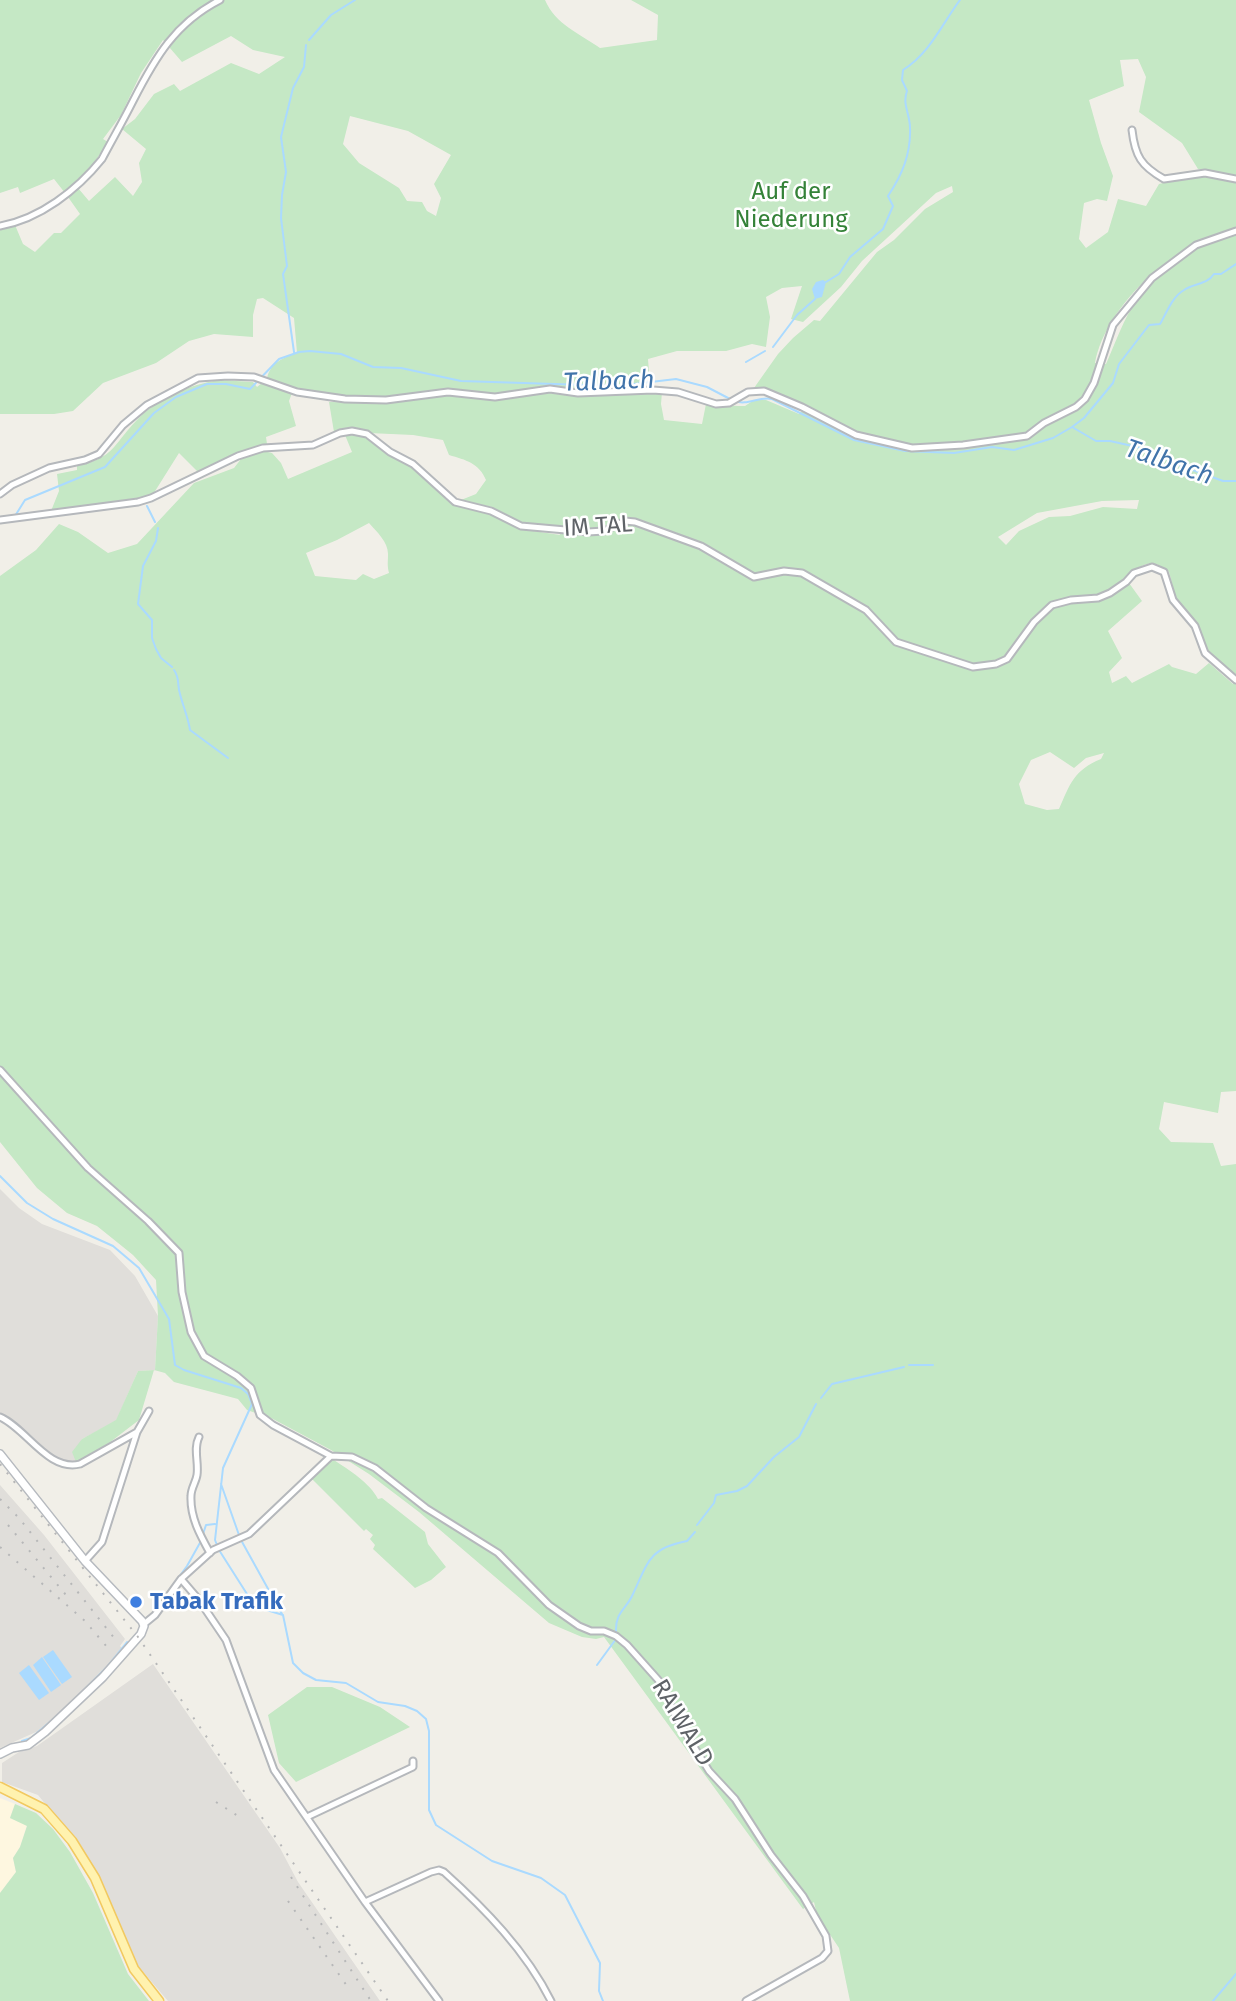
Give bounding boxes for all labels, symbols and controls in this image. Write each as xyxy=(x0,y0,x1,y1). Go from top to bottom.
park label: Auf der Niederung xyxy=(734,178,848,234)
water label: Talbach xyxy=(563,365,655,399)
water label: Talbach xyxy=(1121,433,1217,493)
street label: IM TAL xyxy=(563,510,633,544)
place label: Tabak Trafik xyxy=(150,1588,283,1616)
marker: Tabak Trafik xyxy=(128,1594,144,1610)
street label: RAIWALD xyxy=(645,1674,719,1772)

